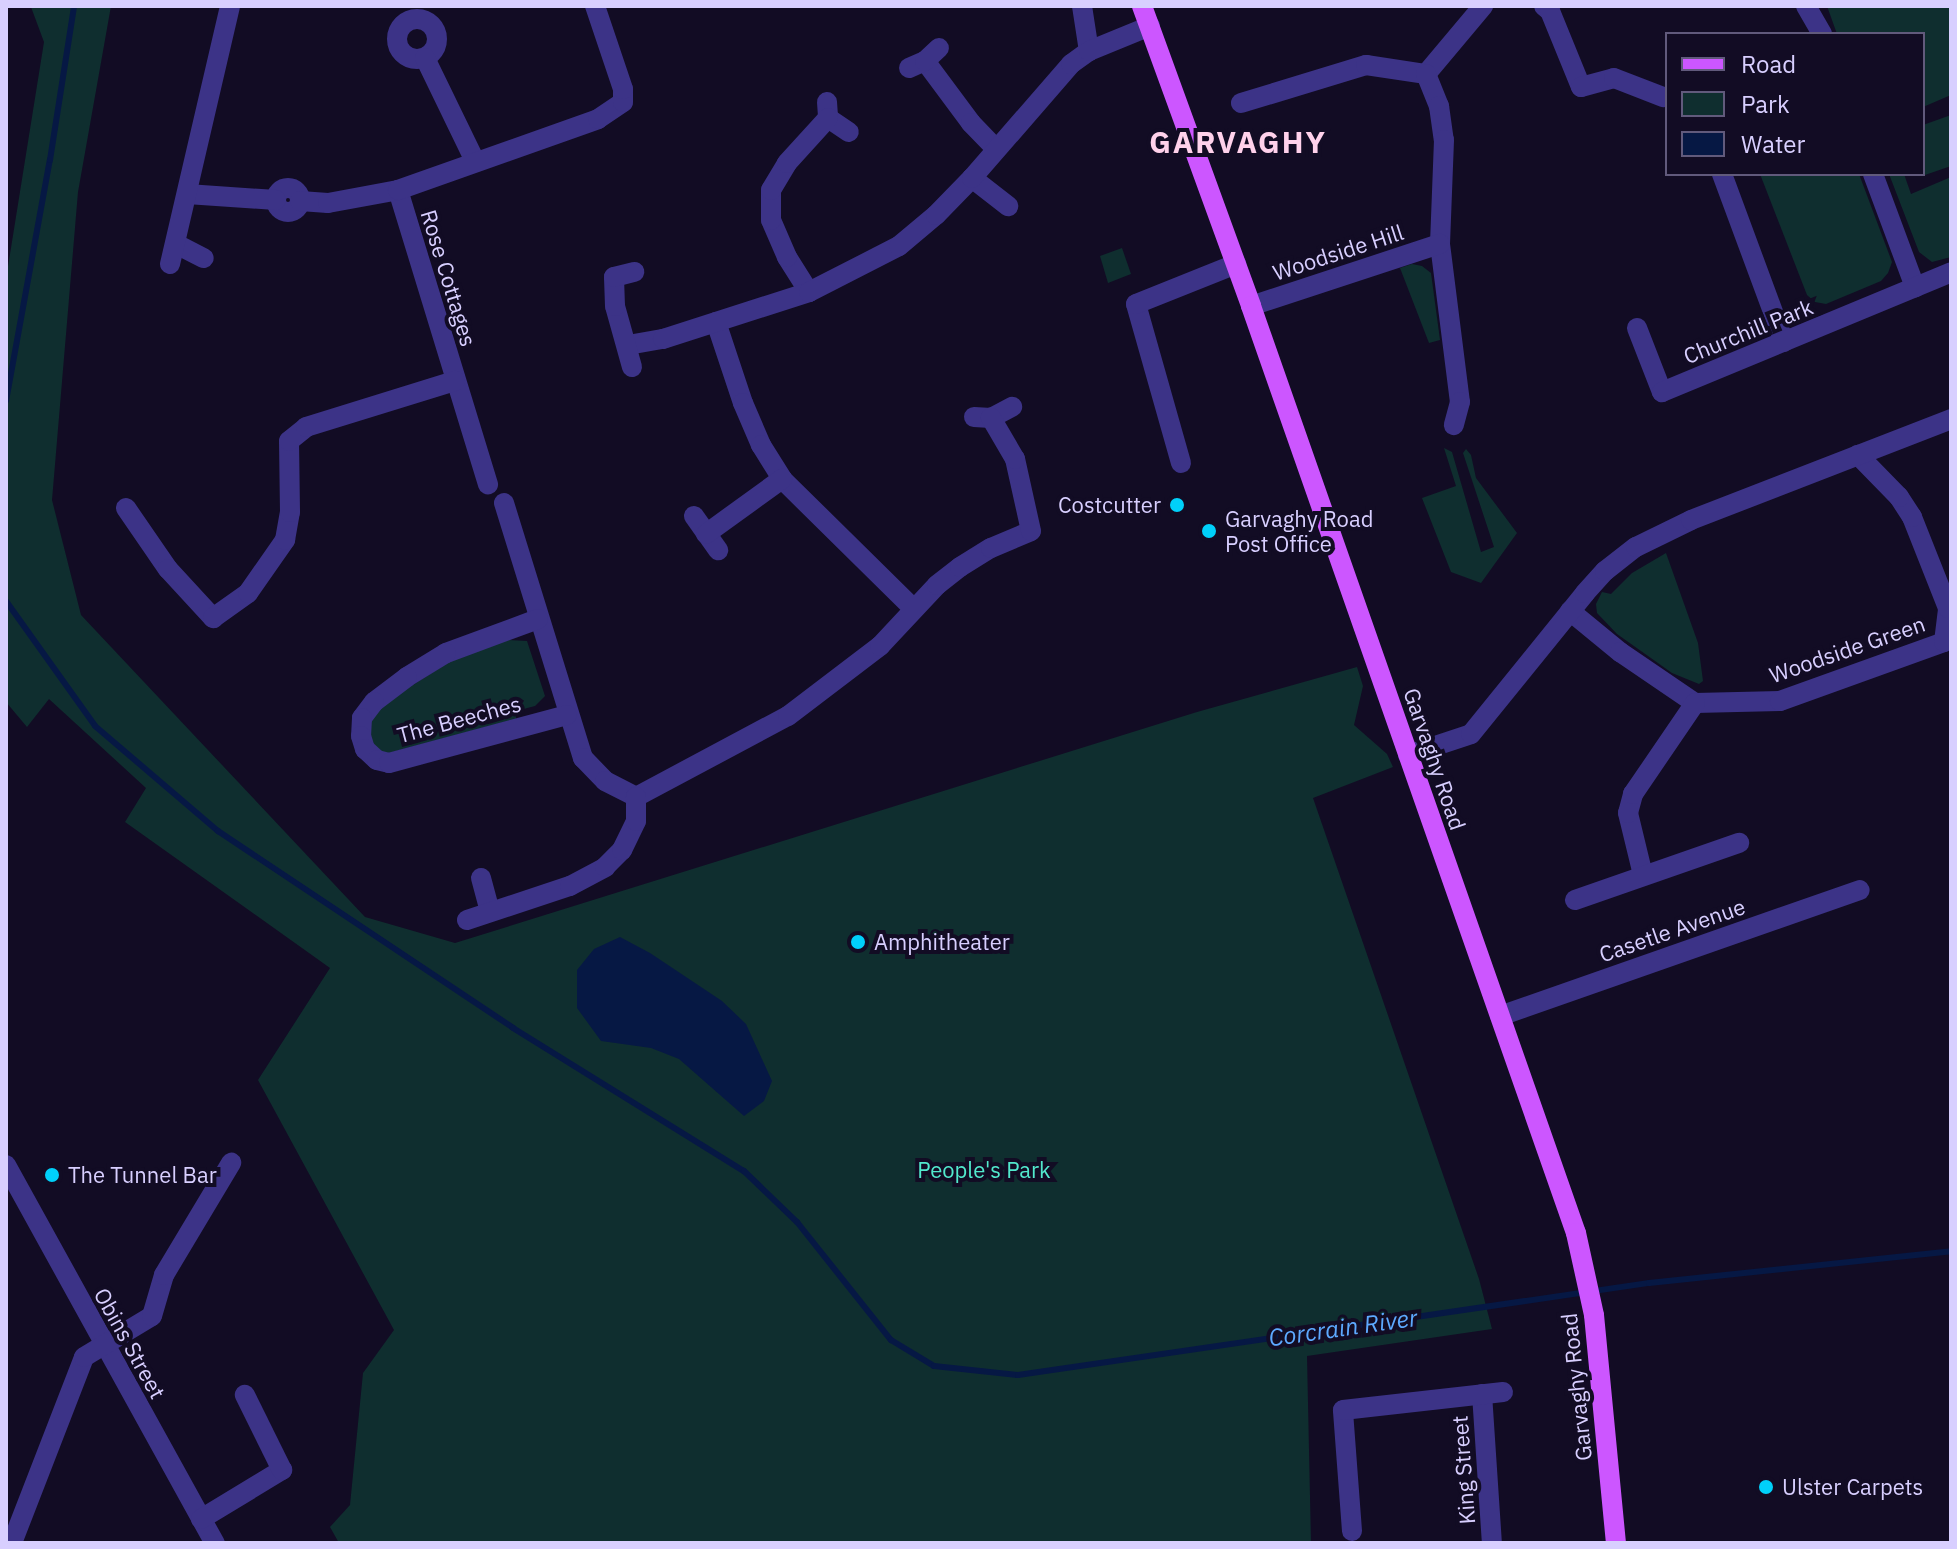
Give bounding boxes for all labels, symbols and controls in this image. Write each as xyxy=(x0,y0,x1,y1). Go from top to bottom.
legend xyxy=(1665,32,1925,176)
text: Road xyxy=(1741,48,1796,80)
text: Park xyxy=(1741,88,1790,120)
district label: GARVAGHY xyxy=(1149,124,1327,160)
text: Water xyxy=(1741,128,1805,160)
street label: Rose Cottages xyxy=(416,207,482,349)
street label: Woodside Hill xyxy=(1269,218,1407,286)
street label: Churchill Park xyxy=(1679,293,1817,369)
place label: Costcutter xyxy=(1058,492,1161,518)
marker: Costcutter xyxy=(1168,496,1186,514)
place label: Garvaghy Road Post Office xyxy=(1225,505,1373,556)
marker: Garvaghy Road Post Office xyxy=(1200,522,1218,540)
street label: Woodside Green xyxy=(1766,610,1928,688)
street label: Garvaghy Road xyxy=(1398,685,1472,833)
street label: The Beeches xyxy=(394,690,524,748)
street label: Casetle Avenue xyxy=(1596,893,1748,967)
place label: Amphitheater xyxy=(874,929,1010,955)
marker: Amphitheater xyxy=(849,933,867,951)
park label: People's Park xyxy=(917,1157,1051,1183)
place label: The Tunnel Bar xyxy=(68,1162,217,1188)
marker: The Tunnel Bar xyxy=(43,1166,61,1184)
street label: Obins Street xyxy=(89,1283,171,1403)
water label: Corcrain River xyxy=(1267,1303,1419,1353)
street label: Garvaghy Road xyxy=(1555,1312,1597,1462)
street label: King Street xyxy=(1446,1415,1480,1525)
place label: Ulster Carpets xyxy=(1782,1474,1923,1500)
marker: Ulster Carpets xyxy=(1757,1478,1775,1496)

